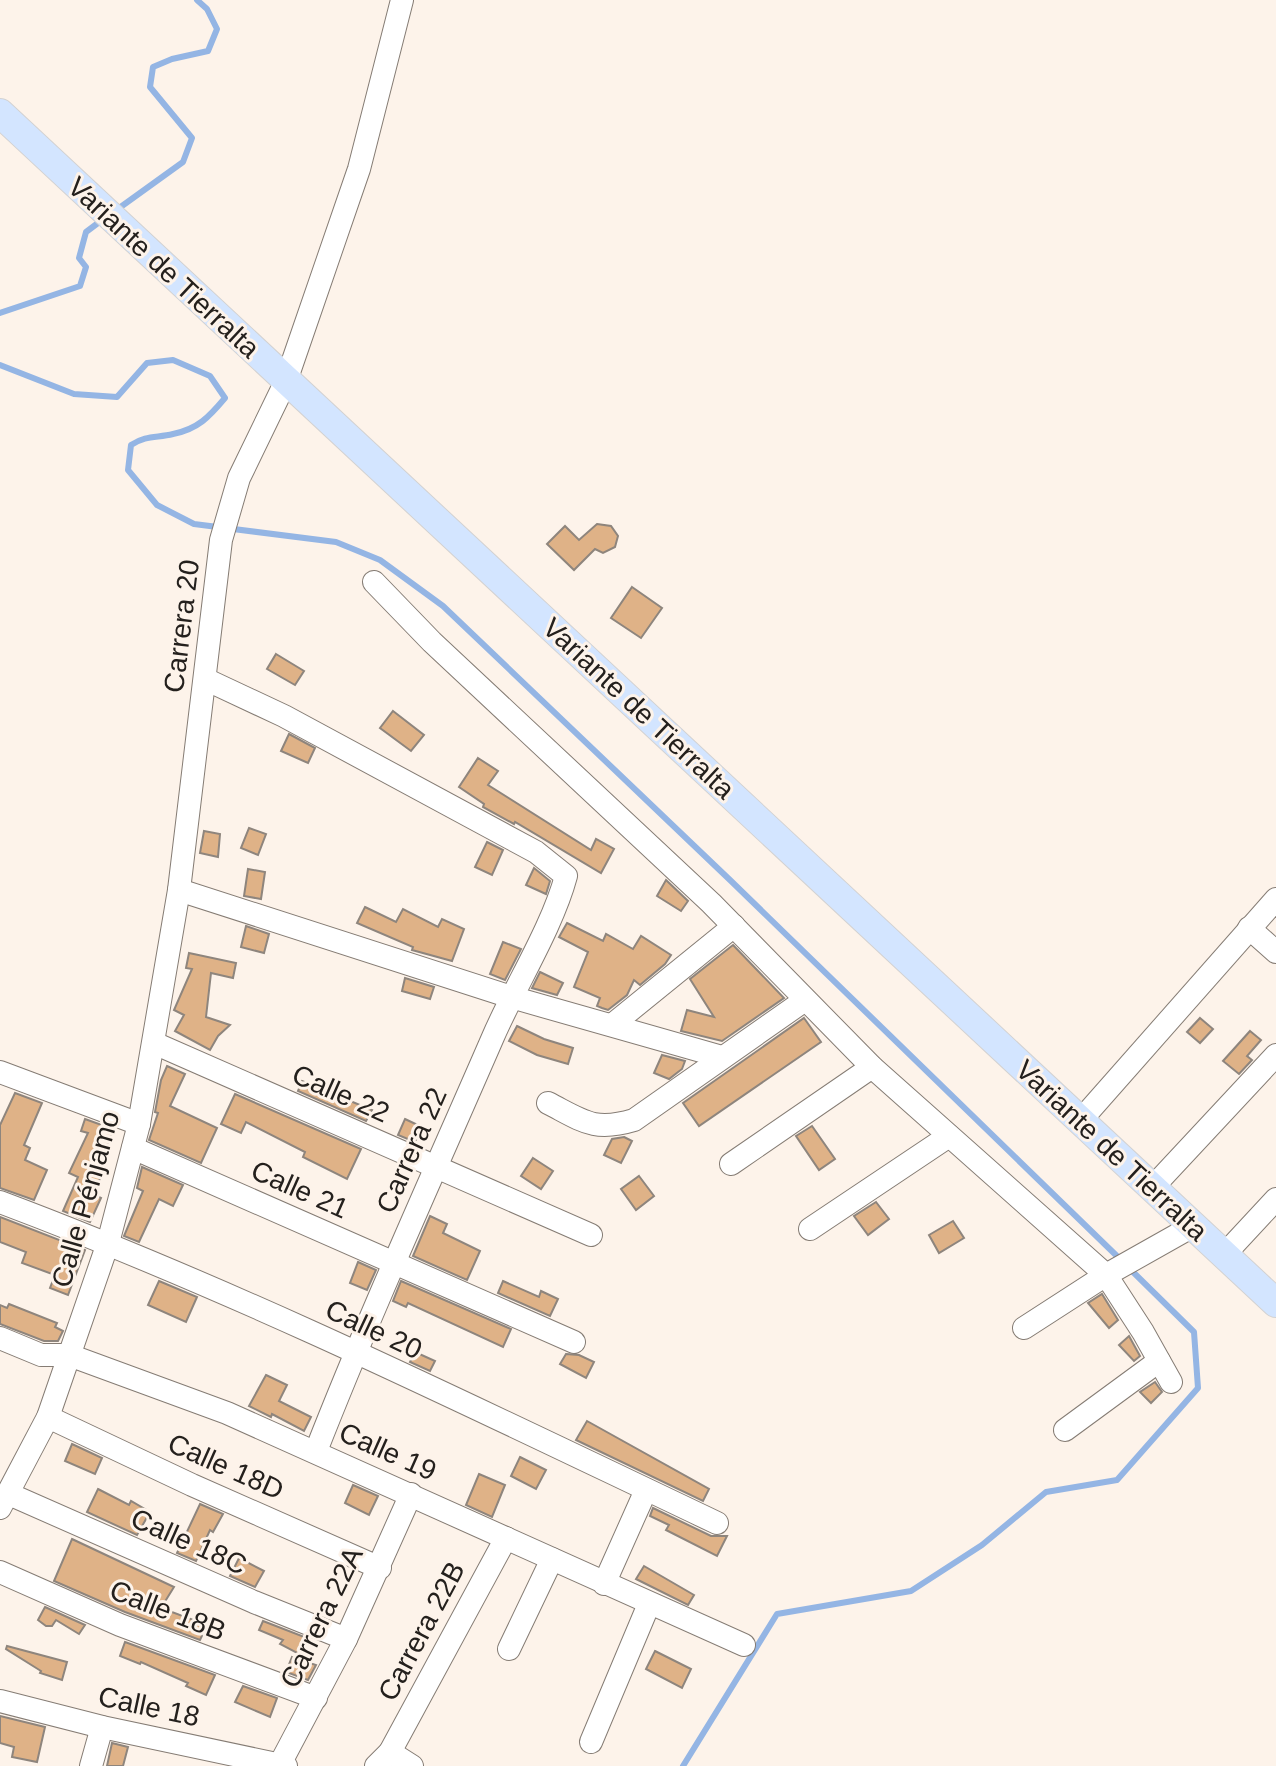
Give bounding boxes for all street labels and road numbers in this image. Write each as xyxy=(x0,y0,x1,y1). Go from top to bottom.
street label: Variante de Tierralta xyxy=(62,171,266,364)
street label: Carrera 20 xyxy=(158,558,205,694)
street label: Variante de Tierralta xyxy=(537,612,741,805)
street label: Variante de Tierralta xyxy=(1010,1054,1214,1247)
street label: Calle 22 xyxy=(288,1058,394,1129)
street label: Carrera 22 xyxy=(370,1083,453,1218)
street label: Calle Pénjamo xyxy=(45,1107,125,1291)
street label: Calle 21 xyxy=(247,1154,353,1225)
street label: Calle 20 xyxy=(321,1294,427,1365)
street label: Calle 19 xyxy=(335,1416,441,1487)
street label: Calle 18D xyxy=(163,1427,288,1506)
street label: Calle 18C xyxy=(126,1502,251,1581)
street label: Carrera 22A xyxy=(274,1542,369,1693)
street label: Carrera 22B xyxy=(372,1557,471,1706)
street label: Calle 18B xyxy=(106,1574,230,1647)
street label: Calle 18 xyxy=(95,1681,202,1732)

